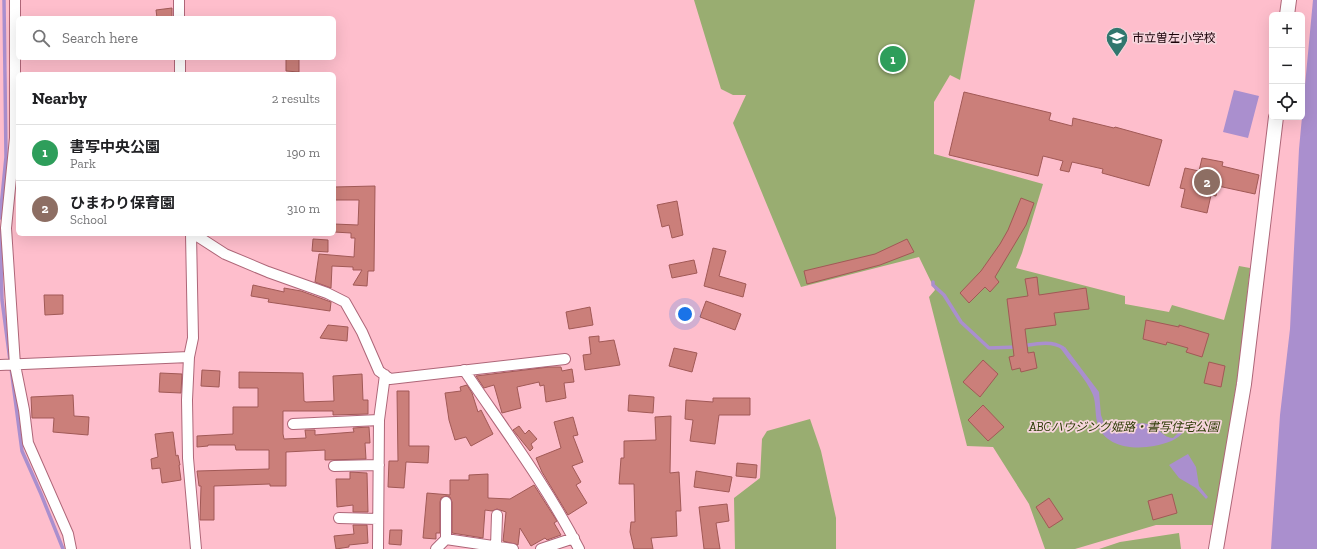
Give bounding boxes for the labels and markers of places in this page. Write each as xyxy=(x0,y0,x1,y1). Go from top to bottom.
school or university icon: 市立曽左小学校 xyxy=(1104,25,1130,58)
place label: 市立曽左小学校 xyxy=(1132,31,1216,45)
pin: 1 xyxy=(880,44,906,74)
pin: 2 xyxy=(1194,167,1220,197)

